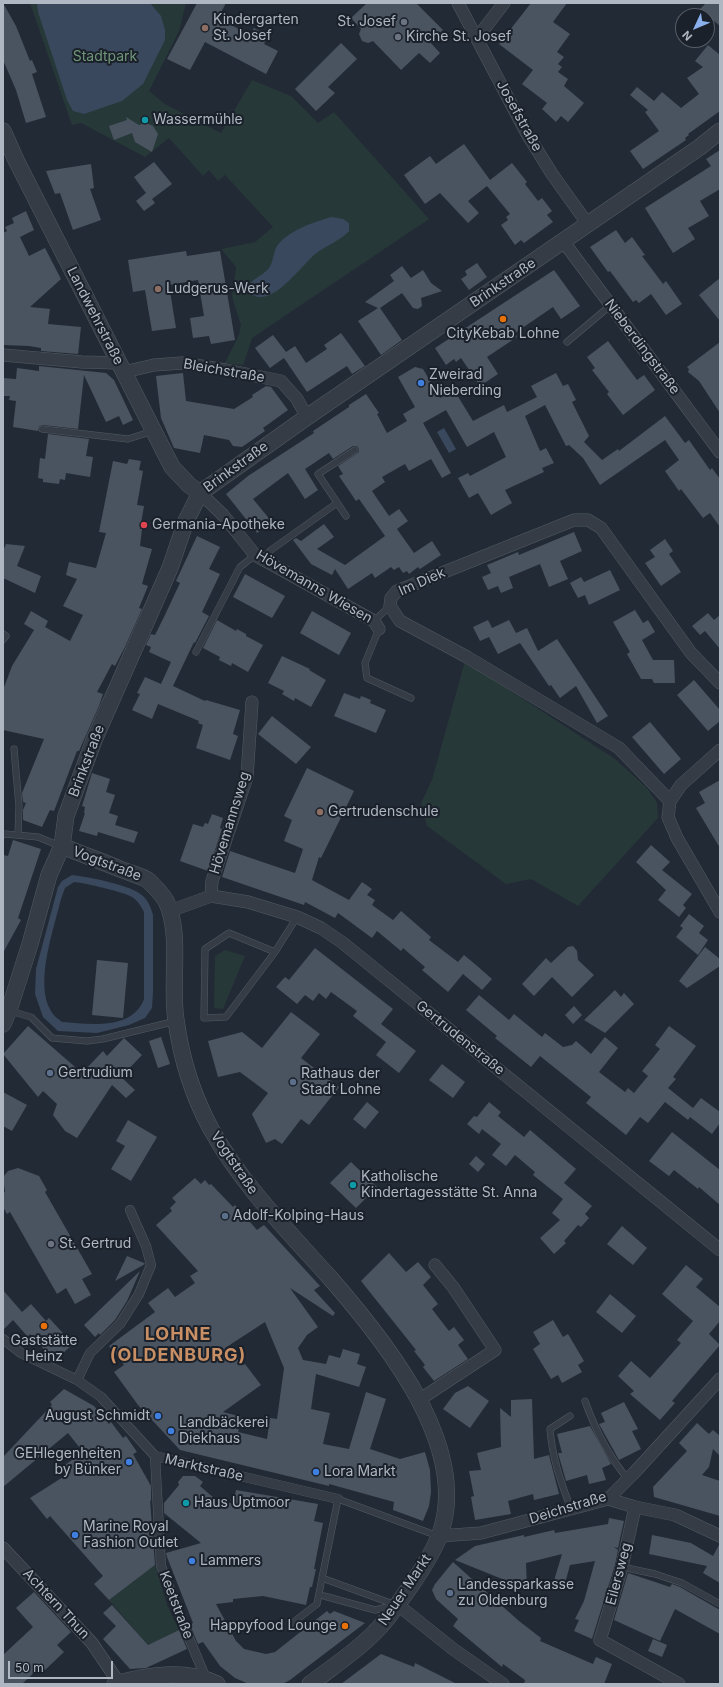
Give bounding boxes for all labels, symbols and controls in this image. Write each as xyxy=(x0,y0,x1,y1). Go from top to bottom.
north arrow xyxy=(675,8,715,48)
place label: Kindergarten St. Josef xyxy=(213,12,299,44)
place label: St. Josef xyxy=(337,14,396,30)
marker: St. Josef xyxy=(399,17,409,27)
marker: Kindergarten St. Josef xyxy=(200,23,210,33)
text: N xyxy=(679,28,695,44)
place label: Kirche St. Josef xyxy=(406,29,511,45)
marker: Kirche St. Josef xyxy=(393,32,403,42)
park label: Stadtpark xyxy=(73,49,137,65)
street label: Josefstraße xyxy=(493,78,545,154)
place label: Wassermühle xyxy=(153,112,243,128)
marker: Wassermühle xyxy=(140,115,150,125)
street label: Brinkstraße xyxy=(467,255,539,311)
street label: Landwehrstraße xyxy=(63,264,127,368)
place label: Ludgerus-Werk xyxy=(166,281,269,297)
marker: Ludgerus-Werk xyxy=(153,284,163,294)
street label: Nieberdingstraße xyxy=(601,296,683,398)
marker: CityKebab Lohne xyxy=(498,314,508,324)
place label: CityKebab Lohne xyxy=(446,326,560,342)
street label: Bleichstraße xyxy=(182,356,266,386)
place label: Zweirad Nieberding xyxy=(429,367,502,400)
marker: Zweirad Nieberding xyxy=(416,378,426,388)
street label: Brinkstraße xyxy=(200,438,272,496)
place label: Germania-Apotheke xyxy=(152,517,285,533)
marker: Germania-Apotheke xyxy=(139,520,149,530)
street label: Hövemanns Wiesen xyxy=(253,547,375,627)
street label: Im Diek xyxy=(396,564,448,600)
street label: Brinkstraße xyxy=(66,723,108,799)
street label: Hövemannsweg xyxy=(206,770,254,876)
place label: Gertrudenschule xyxy=(328,804,439,820)
marker: Gertrudenschule xyxy=(315,807,325,817)
street label: Vogtstraße xyxy=(70,843,144,885)
street label: Gertrudenstraße xyxy=(412,997,508,1079)
place label: Gertrudium xyxy=(58,1065,133,1081)
place label: Rathaus der Stadt Lohne xyxy=(301,1066,381,1098)
marker: Gertrudium xyxy=(45,1068,55,1078)
marker: Rathaus der Stadt Lohne xyxy=(288,1077,298,1087)
street label: Vogtstraße xyxy=(207,1128,261,1198)
place label: Katholische Kindertagesstätte St. Anna xyxy=(361,1169,537,1202)
marker: Katholische Kindertagesstätte St. Anna xyxy=(348,1180,358,1190)
place label: Adolf-Kolping-Haus xyxy=(233,1208,364,1224)
marker: Adolf-Kolping-Haus xyxy=(220,1211,230,1221)
place label: St. Gertrud xyxy=(59,1236,131,1252)
marker: St. Gertrud xyxy=(46,1239,56,1249)
marker: Gaststätte Heinz xyxy=(39,1321,49,1331)
district label: LOHNE (OLDENBURG) xyxy=(110,1324,246,1366)
place label: Gaststätte Heinz xyxy=(11,1333,77,1366)
place label: August Schmidt xyxy=(45,1408,150,1424)
marker: August Schmidt xyxy=(153,1411,163,1421)
place label: Landbäckerei Diekhaus xyxy=(179,1415,268,1448)
marker: Landbäckerei Diekhaus xyxy=(166,1426,176,1436)
place label: GEHlegenheiten by Bünker xyxy=(14,1446,121,1478)
street label: Marktstraße xyxy=(163,1451,245,1485)
marker: GEHlegenheiten by Bünker xyxy=(124,1457,134,1467)
place label: Lora Markt xyxy=(324,1464,396,1480)
marker: Lora Markt xyxy=(311,1467,321,1477)
street label: Deichstraße xyxy=(527,1488,609,1528)
place label: Haus Uptmoor xyxy=(194,1495,290,1511)
marker: Haus Uptmoor xyxy=(181,1498,191,1508)
place label: Marine Royal Fashion Outlet xyxy=(83,1519,178,1552)
marker: Marine Royal Fashion Outlet xyxy=(70,1530,80,1540)
street label: Eilersweg xyxy=(603,1541,635,1607)
street label: Neuer Markt xyxy=(375,1551,435,1629)
place label: Lammers xyxy=(200,1553,261,1569)
marker: Lammers xyxy=(187,1556,197,1566)
street label: Achtern Thun xyxy=(19,1565,93,1643)
street label: Keetstraße xyxy=(155,1569,197,1641)
place label: Landessparkasse zu Oldenburg xyxy=(458,1577,574,1610)
marker: Landessparkasse zu Oldenburg xyxy=(445,1588,455,1598)
place label: Happyfood Lounge xyxy=(210,1618,337,1634)
marker: Happyfood Lounge xyxy=(340,1621,350,1631)
scale bar xyxy=(10,1653,115,1679)
text: 50 m xyxy=(15,1660,44,1675)

